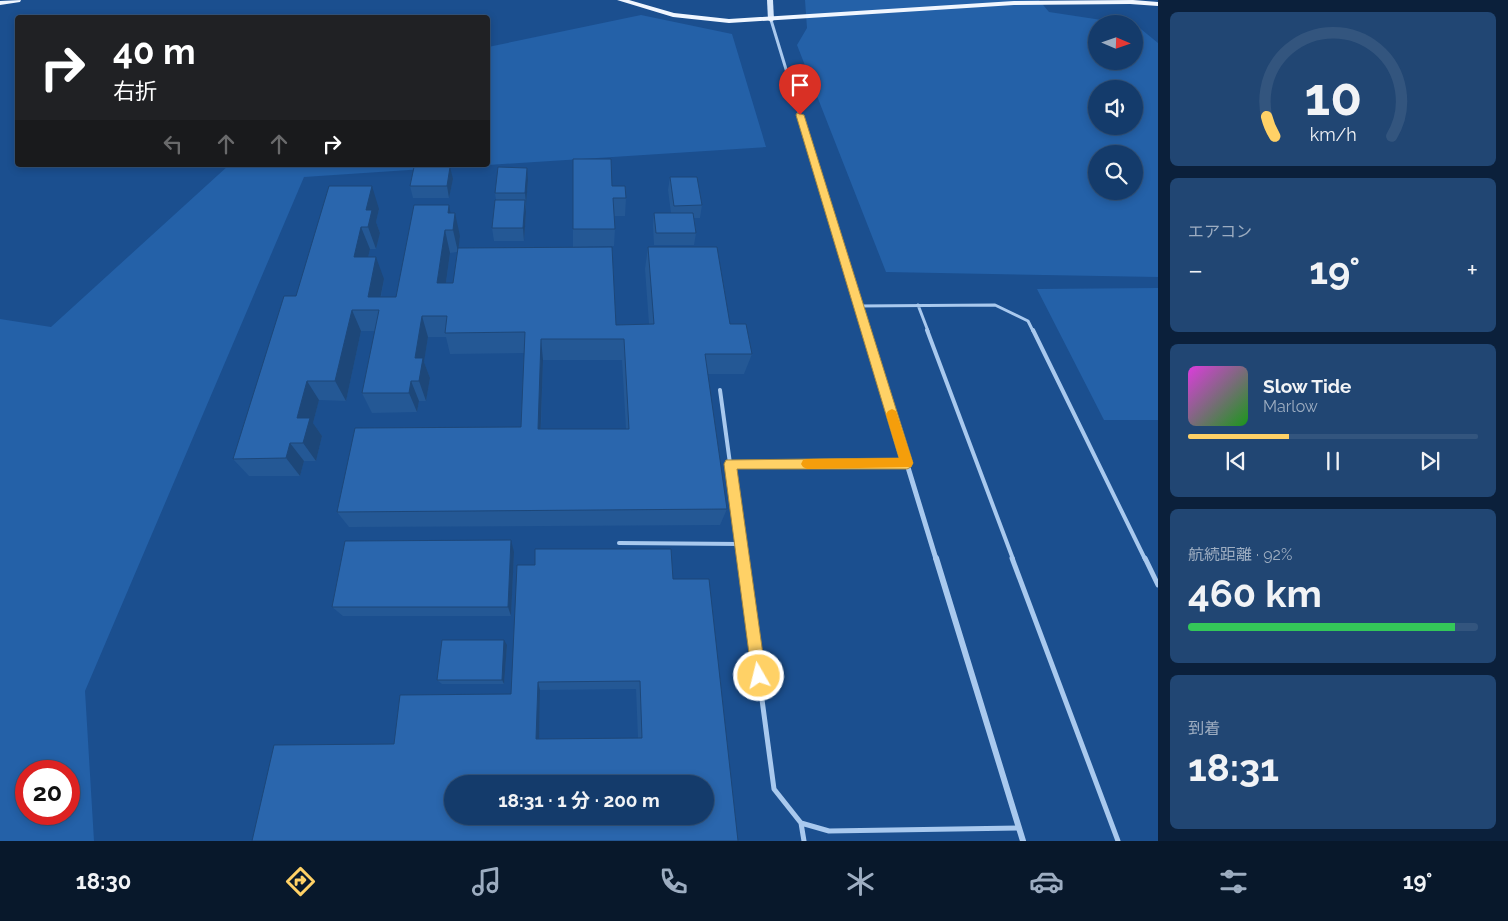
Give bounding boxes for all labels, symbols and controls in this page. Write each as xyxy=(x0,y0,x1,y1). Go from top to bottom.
north arrow xyxy=(1088,15,1142,70)
map controls xyxy=(1088,15,1143,200)
text: 40 m xyxy=(113,31,195,72)
icon: right xyxy=(30,35,95,100)
pin xyxy=(779,64,821,115)
text: 10 xyxy=(1304,66,1362,127)
icon: arrive xyxy=(786,71,814,99)
text: 右折 xyxy=(113,78,157,104)
button: sound xyxy=(1088,80,1143,135)
text: km/h xyxy=(1309,124,1357,145)
icon: left xyxy=(159,130,187,158)
icon: ahead xyxy=(212,130,240,158)
icon: ahead xyxy=(265,130,293,158)
icon: right xyxy=(318,130,346,158)
button: search xyxy=(1088,145,1143,200)
text: エアコン xyxy=(1188,222,1252,241)
text: 19° xyxy=(1309,248,1360,293)
text: − xyxy=(1188,254,1203,287)
text: + xyxy=(1466,254,1478,287)
text: Slow Tide xyxy=(1263,375,1352,397)
text: Marlow xyxy=(1263,397,1318,416)
icon: previous xyxy=(1222,447,1250,475)
icon: pause xyxy=(1319,447,1347,475)
icon: next xyxy=(1416,447,1444,475)
text: 航続距離 · 92% xyxy=(1188,545,1292,564)
text: 460 km xyxy=(1188,571,1322,616)
position arrow xyxy=(732,649,784,701)
text: 到着 xyxy=(1188,719,1220,738)
text: 18:31 xyxy=(1188,745,1279,790)
speed limit sign: 20 xyxy=(15,760,80,825)
text: 18:31 · 1 分 · 200 m xyxy=(498,789,660,811)
icon: directions xyxy=(283,864,318,899)
icon: music xyxy=(469,864,504,899)
icon: phone xyxy=(656,864,691,899)
icon: climate xyxy=(843,864,878,899)
icon: car xyxy=(1029,864,1064,899)
icon: filters xyxy=(1216,864,1251,899)
text: 18:30 xyxy=(76,868,131,894)
text: 19° xyxy=(1403,868,1432,894)

